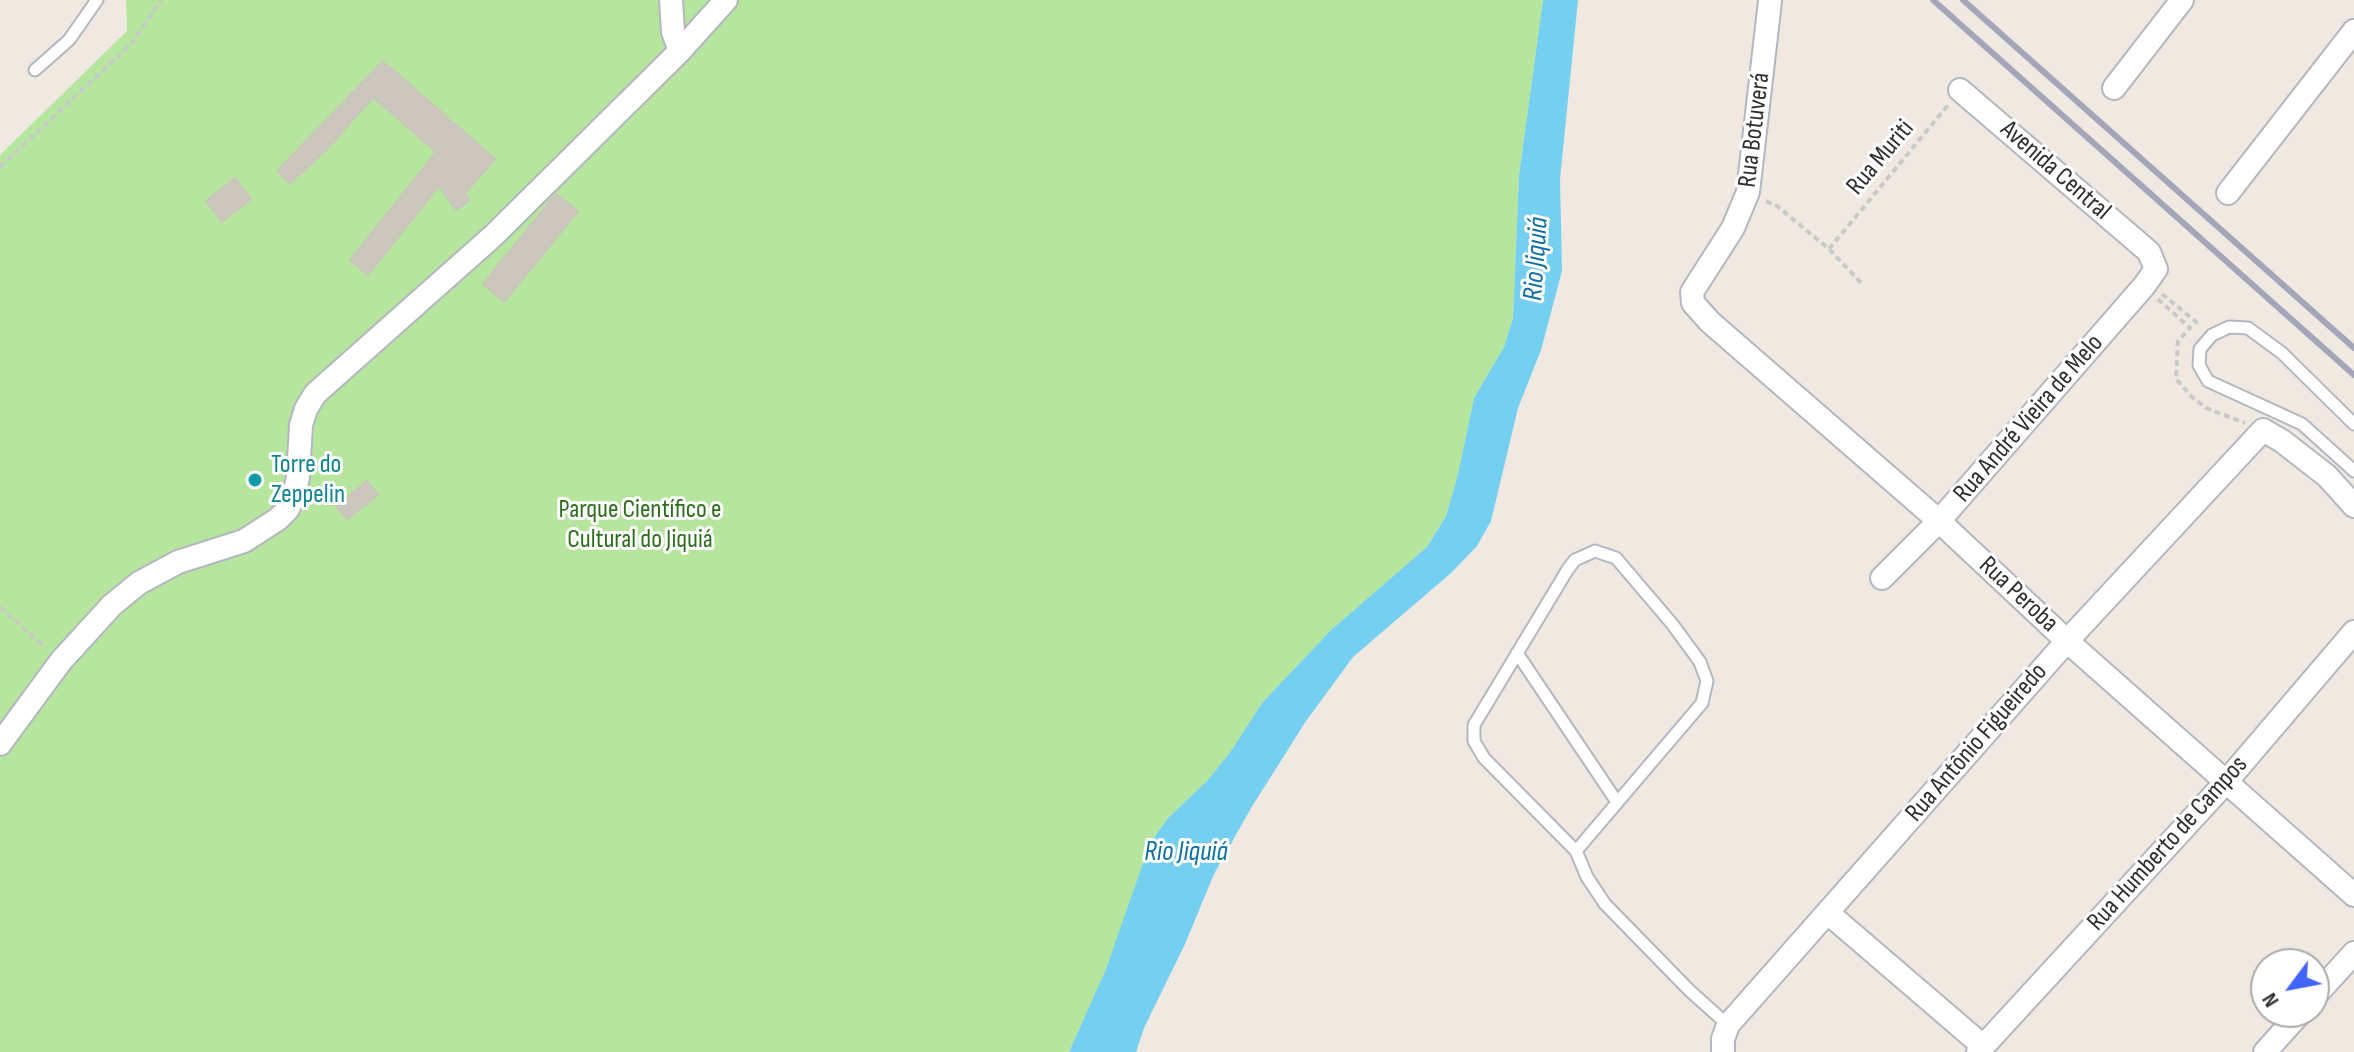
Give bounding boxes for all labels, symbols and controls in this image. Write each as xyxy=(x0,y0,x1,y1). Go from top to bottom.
street label: Rua Botuverá xyxy=(1732,71,1778,189)
street label: Rua Muriti xyxy=(1841,114,1921,202)
street label: Avenida Central xyxy=(1993,115,2117,227)
water label: Rio Jiquiá xyxy=(1517,216,1557,302)
street label: Rua André Vieira de Melo xyxy=(1948,329,2110,509)
place label: Torre do Zeppelin xyxy=(271,449,345,510)
marker: Torre do Zeppelin xyxy=(246,471,264,489)
park label: Parque Científico e Cultural do Jiquiá xyxy=(559,494,721,556)
street label: Rua Peroba xyxy=(1972,550,2064,640)
street label: Rua Antônio Figueiredo xyxy=(1900,657,2054,829)
street label: Rua Humberto de Campos xyxy=(2081,750,2255,938)
water label: Rio Jiquiá xyxy=(1144,836,1228,870)
north arrow xyxy=(2250,948,2330,1028)
text: N xyxy=(2256,988,2285,1012)

